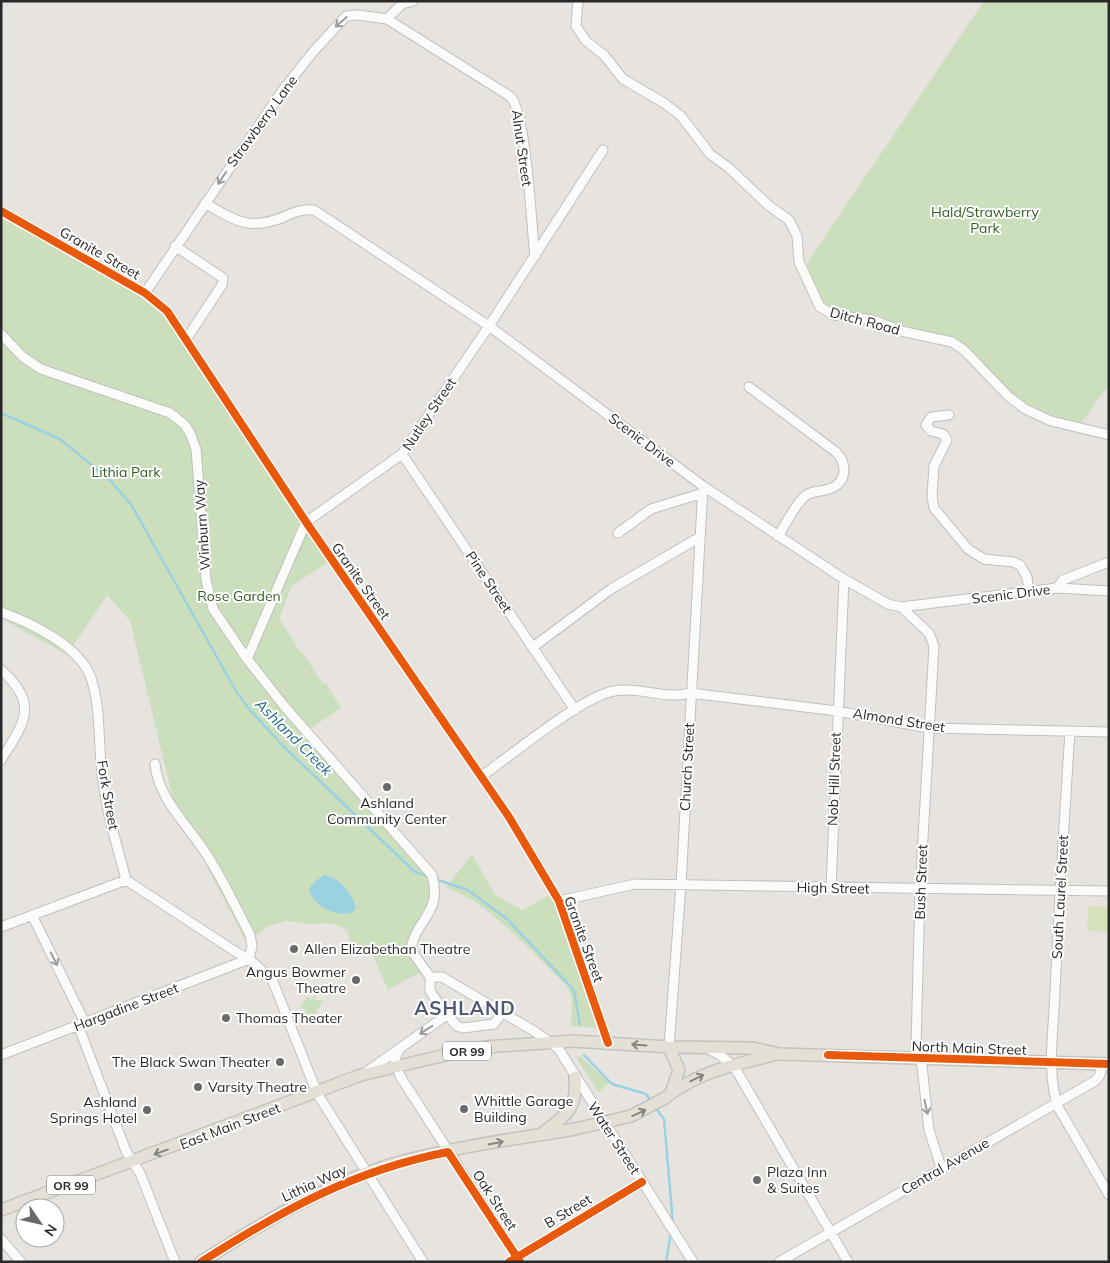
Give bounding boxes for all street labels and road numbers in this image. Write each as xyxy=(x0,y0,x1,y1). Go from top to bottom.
street label: Strawberry Lane xyxy=(223,72,301,170)
street label: Alnut Street xyxy=(508,109,536,188)
street label: Granite Street xyxy=(57,223,144,283)
street label: Ditch Road xyxy=(828,303,902,339)
street label: Nutley Street xyxy=(398,374,460,454)
street label: Scenic Drive xyxy=(605,409,679,471)
street label: Winburn Way xyxy=(190,478,214,571)
street label: Granite Street xyxy=(328,539,394,623)
street label: Pine Street xyxy=(462,548,516,616)
street label: Scenic Drive xyxy=(971,580,1051,608)
street label: Almond Street xyxy=(852,704,946,736)
street label: Church Street xyxy=(676,722,698,812)
street label: Nob Hill Street xyxy=(823,732,845,826)
street label: Fork Street xyxy=(93,759,123,831)
street label: South Laurel Street xyxy=(1048,835,1072,959)
street label: Bush Street xyxy=(911,844,931,920)
street label: High Street xyxy=(796,878,870,898)
street label: Granite Street xyxy=(560,894,608,984)
street label: Hargadine Street xyxy=(71,979,181,1035)
street label: North Main Street xyxy=(911,1037,1027,1059)
road number: OR 99 xyxy=(443,1042,491,1060)
street label: Water Street xyxy=(584,1098,644,1178)
street label: East Main Street xyxy=(177,1099,283,1153)
street label: Central Avenue xyxy=(898,1133,992,1199)
street label: Lithia Way xyxy=(278,1160,350,1206)
street label: Oak Street xyxy=(469,1166,521,1234)
road number: OR 99 xyxy=(47,1176,95,1194)
street label: B Street xyxy=(541,1190,595,1232)

